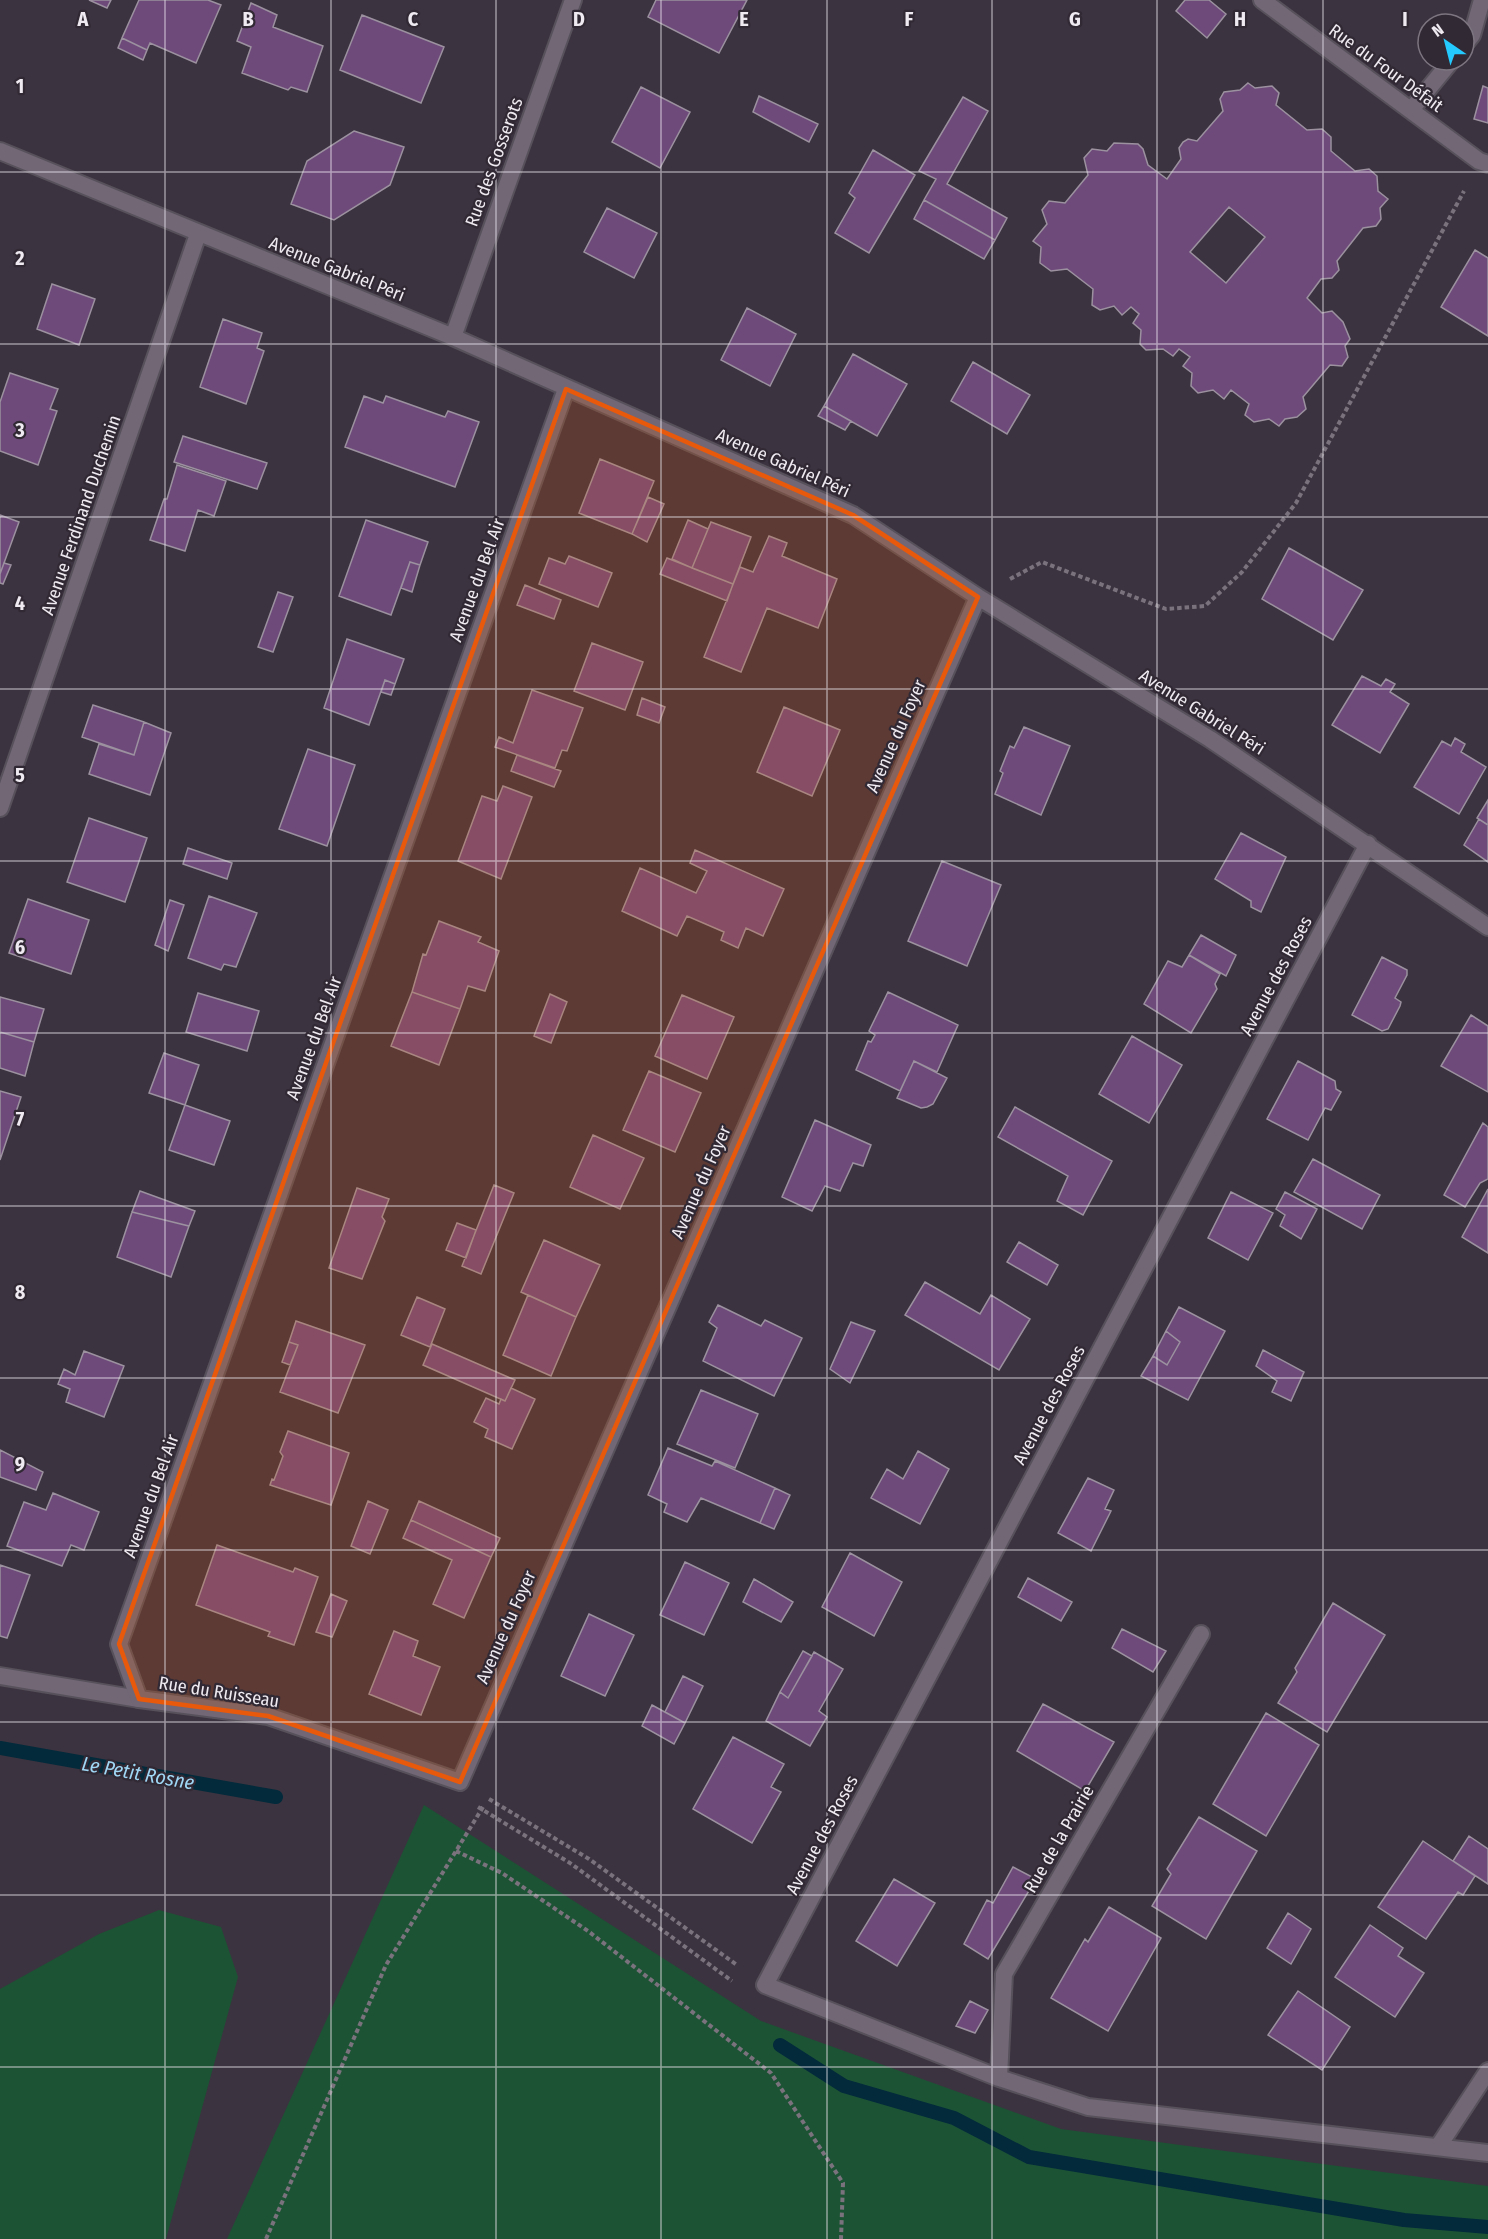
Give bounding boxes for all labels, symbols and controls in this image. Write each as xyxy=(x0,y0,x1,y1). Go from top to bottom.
text: A xyxy=(77,7,90,31)
text: B xyxy=(242,7,254,31)
text: C xyxy=(408,7,419,31)
text: D xyxy=(573,7,585,31)
text: E xyxy=(739,7,749,31)
text: F xyxy=(905,7,914,31)
text: G xyxy=(1069,7,1081,31)
text: H xyxy=(1234,7,1246,31)
text: I xyxy=(1402,7,1408,31)
north arrow xyxy=(1416,12,1476,72)
street label: Rue du Four Défait xyxy=(1325,19,1448,117)
text: N xyxy=(1428,20,1447,41)
text: 1 xyxy=(16,74,24,98)
street label: Rue des Gosserots xyxy=(460,94,528,229)
street label: Avenue Gabriel Péri xyxy=(266,232,408,306)
text: 2 xyxy=(14,246,25,270)
street label: Avenue Ferdinand Duchemin xyxy=(36,412,126,618)
text: 3 xyxy=(14,418,25,442)
street label: Avenue Gabriel Péri xyxy=(713,424,853,502)
street label: Avenue du Bel Air xyxy=(444,515,510,645)
text: 4 xyxy=(15,591,25,615)
street label: Avenue Gabriel Péri xyxy=(1135,664,1269,760)
street label: Avenue du Foyer xyxy=(861,675,931,796)
text: 5 xyxy=(15,763,25,787)
street label: Avenue des Roses xyxy=(1235,912,1317,1039)
text: 6 xyxy=(15,935,25,959)
street label: Avenue du Bel Air xyxy=(281,973,347,1103)
text: 7 xyxy=(16,1107,25,1131)
street label: Avenue du Foyer xyxy=(666,1121,736,1242)
text: 8 xyxy=(15,1280,26,1304)
street label: Avenue des Roses xyxy=(1008,1341,1090,1468)
street label: Avenue du Bel Air xyxy=(118,1431,184,1561)
text: 9 xyxy=(15,1452,25,1476)
street label: Avenue du Foyer xyxy=(471,1566,541,1687)
street label: Rue du Ruisseau xyxy=(157,1672,281,1712)
water label: Le Petit Rosne xyxy=(80,1751,197,1795)
street label: Avenue des Roses xyxy=(781,1771,863,1898)
street label: Rue de la Prairie xyxy=(1019,1781,1099,1897)

